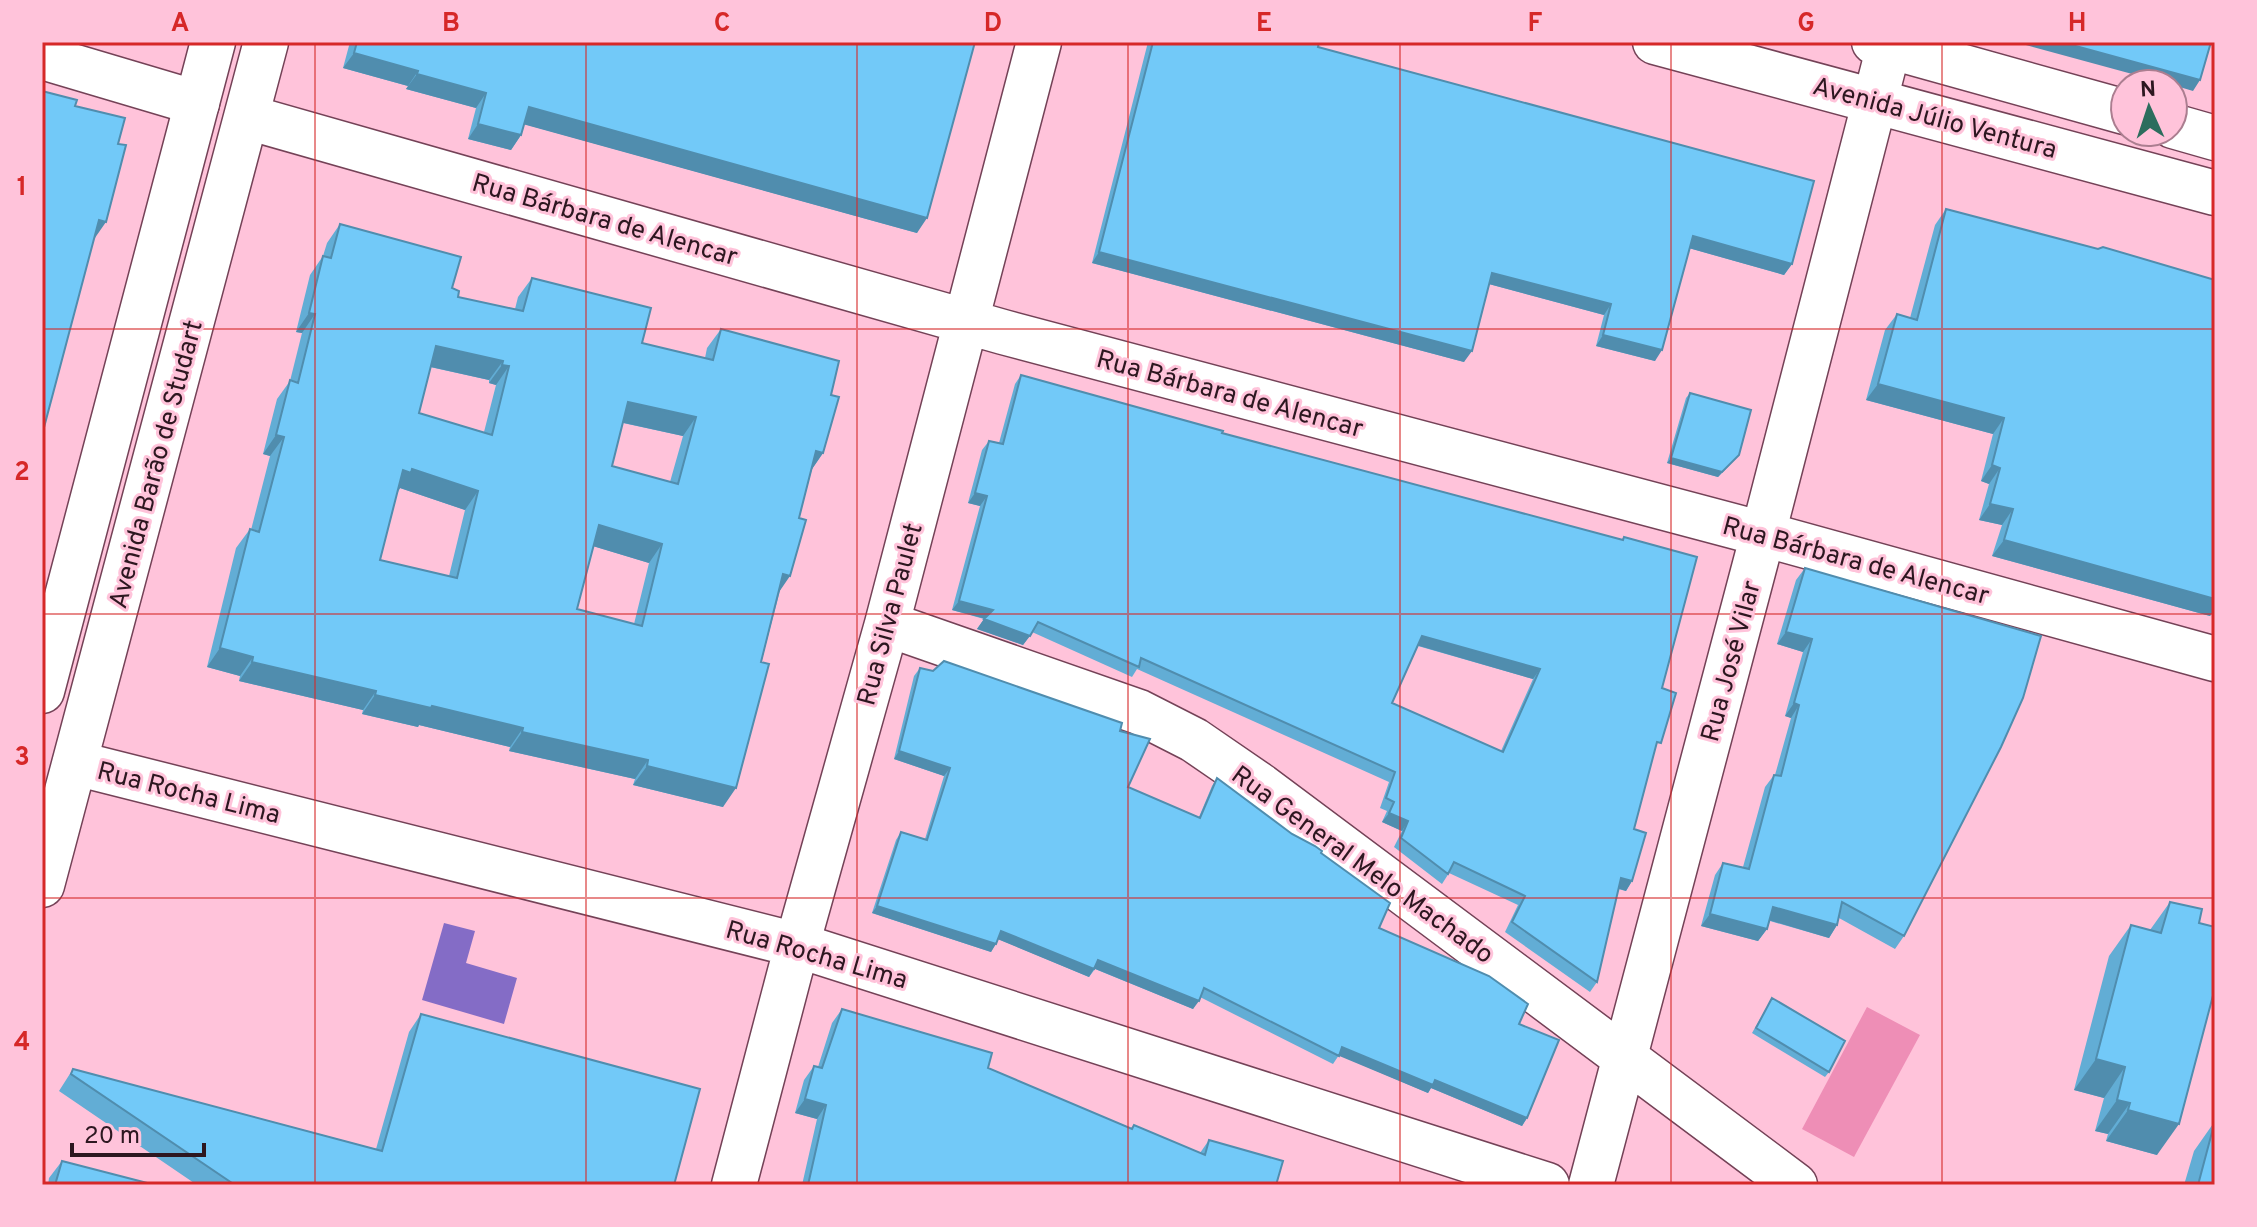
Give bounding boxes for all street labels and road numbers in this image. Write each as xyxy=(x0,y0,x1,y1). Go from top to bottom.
street label: Avenida Júlio Ventura xyxy=(1809,71,2060,168)
street label: Rua Bárbara de Alencar xyxy=(468,168,741,275)
street label: Avenida Barão de Studart xyxy=(103,317,212,613)
street label: Rua Bárbara de Alencar xyxy=(1092,344,1366,447)
street label: Rua Bárbara de Alencar xyxy=(1718,511,1992,614)
street label: Rua Silva Paulet xyxy=(851,520,932,710)
street label: Rua José Vilar xyxy=(1695,577,1770,746)
street label: Rua Rocha Lima xyxy=(93,756,283,833)
street label: Rua General Melo Machado xyxy=(1224,760,1499,972)
street label: Rua Rocha Lima xyxy=(722,915,911,998)

